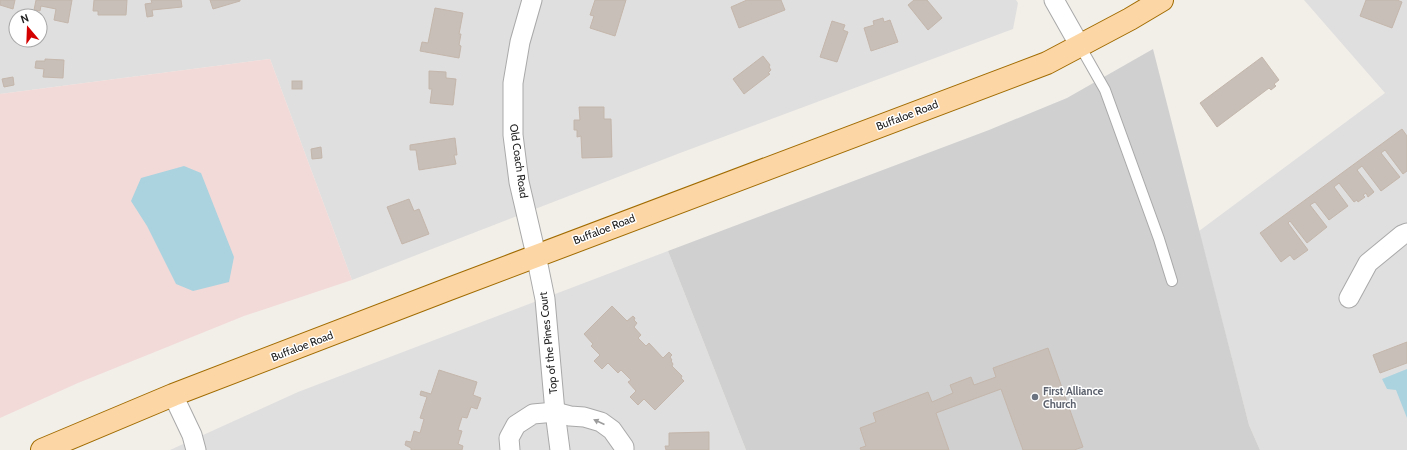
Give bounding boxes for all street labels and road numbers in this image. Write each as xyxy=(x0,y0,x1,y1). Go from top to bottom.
street label: Buffaloe Road xyxy=(874,97,940,133)
street label: Old Coach Road xyxy=(507,123,531,199)
street label: Buffaloe Road xyxy=(571,211,637,247)
street label: Top of the Pines Court xyxy=(536,291,560,395)
street label: Buffaloe Road xyxy=(269,328,335,364)

